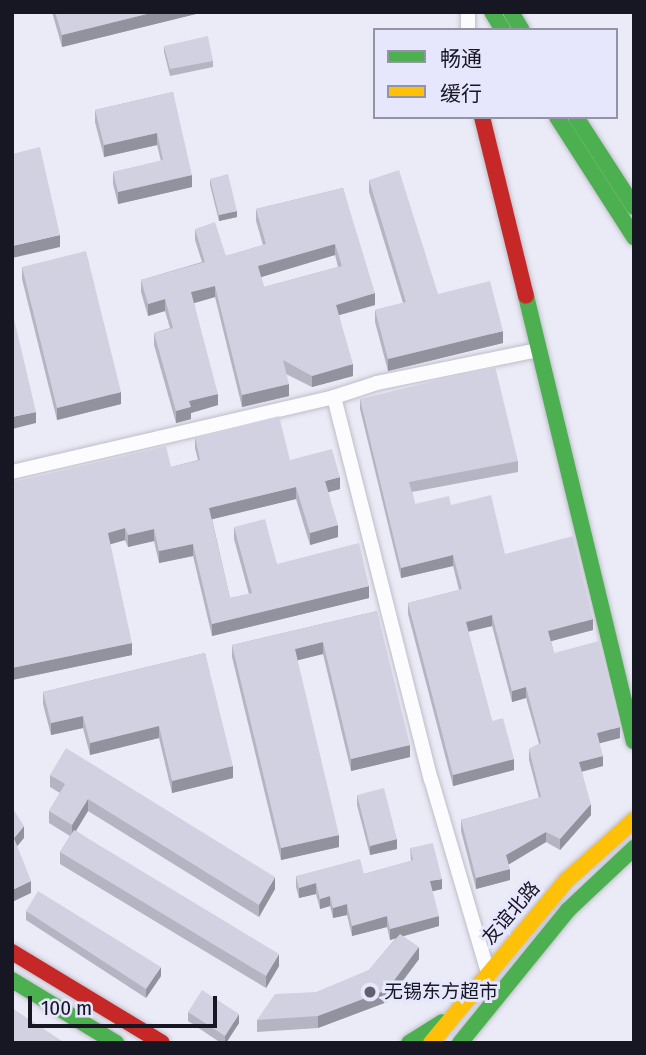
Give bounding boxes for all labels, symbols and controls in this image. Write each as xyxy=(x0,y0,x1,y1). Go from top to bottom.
legend xyxy=(373,28,618,119)
text: 畅通 xyxy=(440,46,482,72)
text: 缓行 xyxy=(440,81,482,107)
street label: 友谊北路 xyxy=(477,877,545,949)
place label: 无锡东方超市 xyxy=(384,981,498,1003)
scale bar xyxy=(32,982,220,1026)
marker: 无锡东方超市 xyxy=(362,984,378,1000)
text: 100 m xyxy=(41,995,92,1021)

